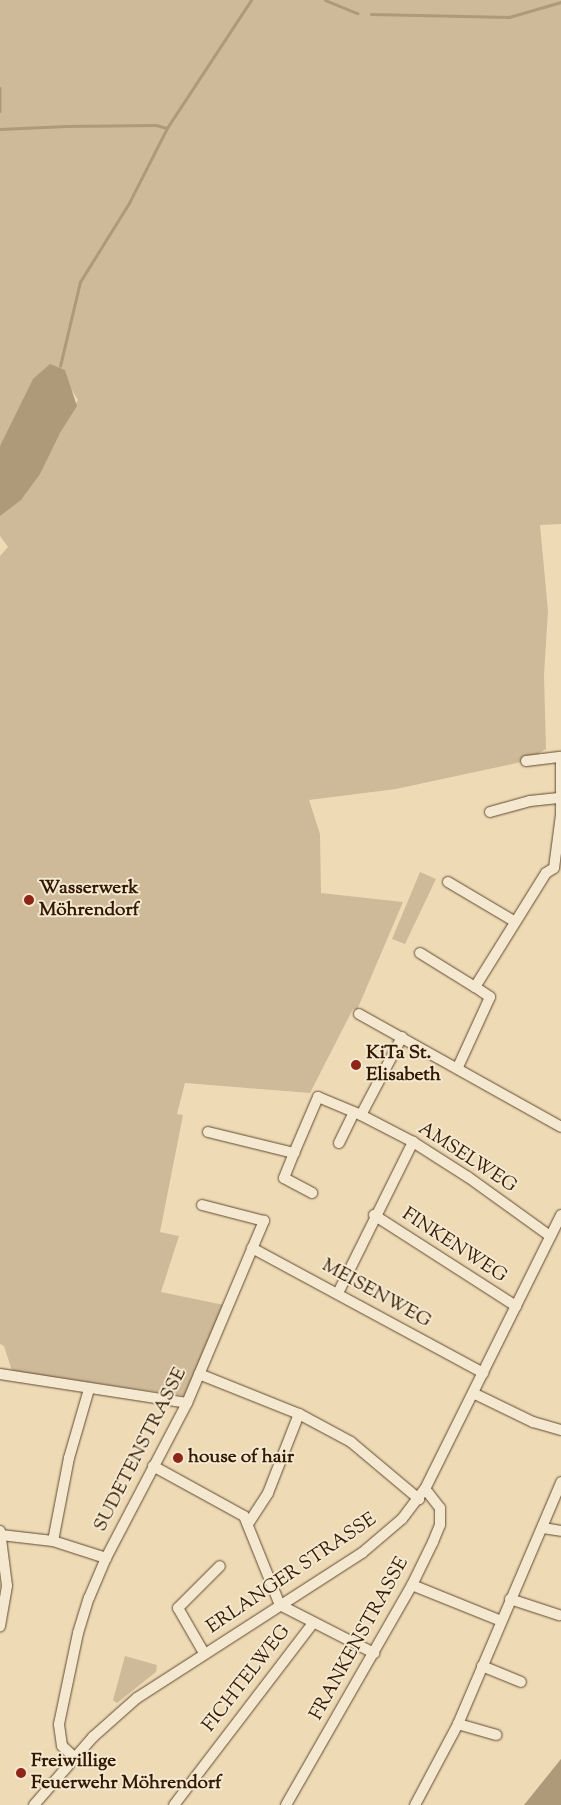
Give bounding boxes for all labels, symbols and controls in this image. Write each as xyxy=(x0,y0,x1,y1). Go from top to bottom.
place label: Wasserwerk Möhrendorf xyxy=(39,878,139,922)
marker: Wasserwerk Möhrendorf xyxy=(23,894,35,906)
place label: KiTa St. Elisabeth xyxy=(366,1043,441,1087)
marker: KiTa St. Elisabeth xyxy=(350,1059,362,1071)
street label: AMSELWEG xyxy=(414,1118,520,1198)
street label: FINKENWEG xyxy=(397,1204,511,1288)
street label: MEISENWEG xyxy=(317,1255,435,1333)
street label: SUDETENSTRASSE xyxy=(90,1364,192,1536)
place label: house of hair xyxy=(188,1447,294,1469)
marker: house of hair xyxy=(172,1452,184,1464)
street label: ERLANGER STRASSE xyxy=(203,1509,381,1639)
street label: FRANKENSTRASSE xyxy=(306,1554,414,1724)
street label: FICHTELWEG xyxy=(198,1621,296,1737)
place label: Freiwillige Feuerwehr Möhrendorf xyxy=(31,1751,222,1795)
marker: Freiwillige Feuerwehr Möhrendorf xyxy=(15,1767,27,1779)

